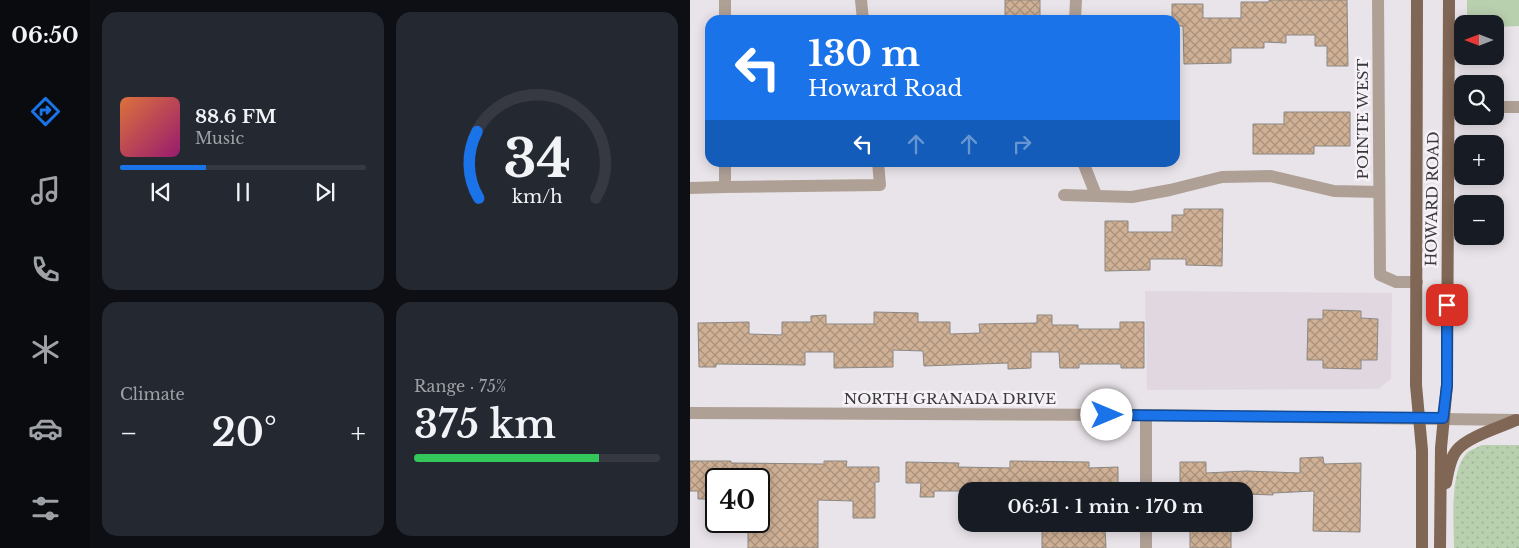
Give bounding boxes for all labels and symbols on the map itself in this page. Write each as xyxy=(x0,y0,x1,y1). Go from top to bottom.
north arrow xyxy=(1454,15,1504,65)
street label: POINTE WEST xyxy=(1353,59,1372,179)
street label: HOWARD ROAD xyxy=(1421,131,1443,267)
pin xyxy=(1426,284,1468,326)
position arrow xyxy=(1080,388,1132,440)
street label: NORTH GRANADA DRIVE xyxy=(844,389,1056,408)
speed limit sign: 40 xyxy=(705,468,770,533)

